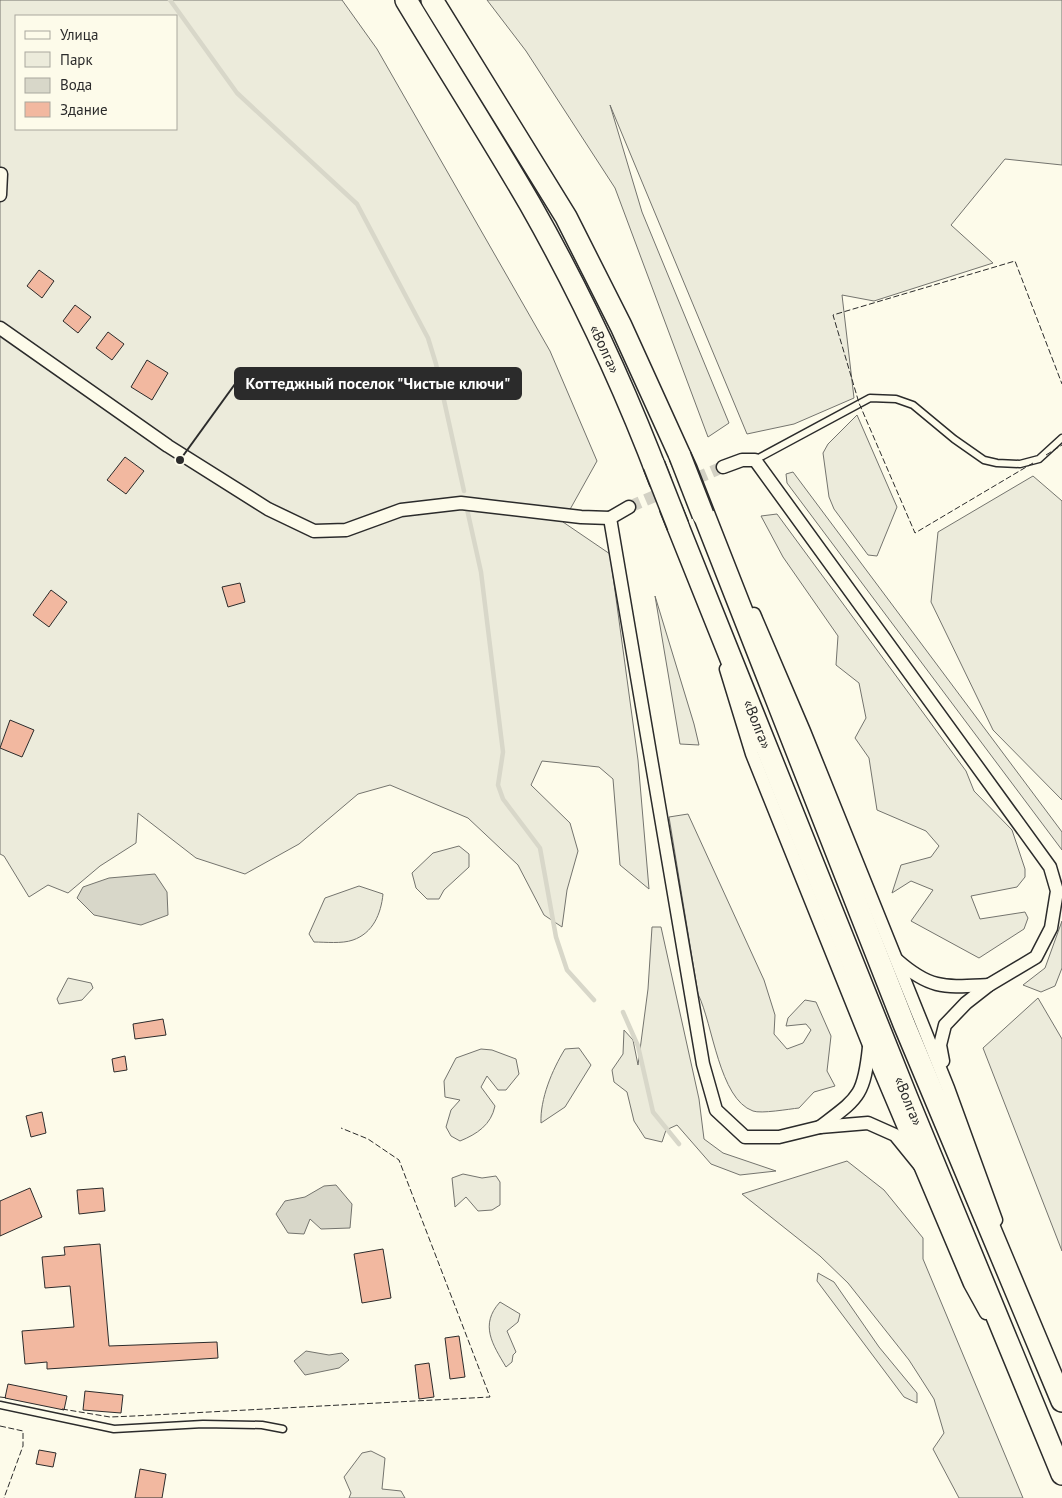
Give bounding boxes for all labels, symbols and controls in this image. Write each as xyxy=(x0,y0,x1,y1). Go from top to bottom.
legend xyxy=(15,15,178,130)
text: Улица xyxy=(60,25,98,44)
text: Парк xyxy=(60,50,93,69)
text: Вода xyxy=(60,75,92,94)
text: Здание xyxy=(60,100,108,119)
street label: «Волга» xyxy=(585,322,624,376)
callout: Коттеджный поселок "Чистые ключи" xyxy=(235,368,521,399)
text: Коттеджный поселок "Чистые ключи" xyxy=(246,373,510,393)
street label: «Волга» xyxy=(739,697,776,752)
street label: «Волга» xyxy=(890,1074,927,1129)

